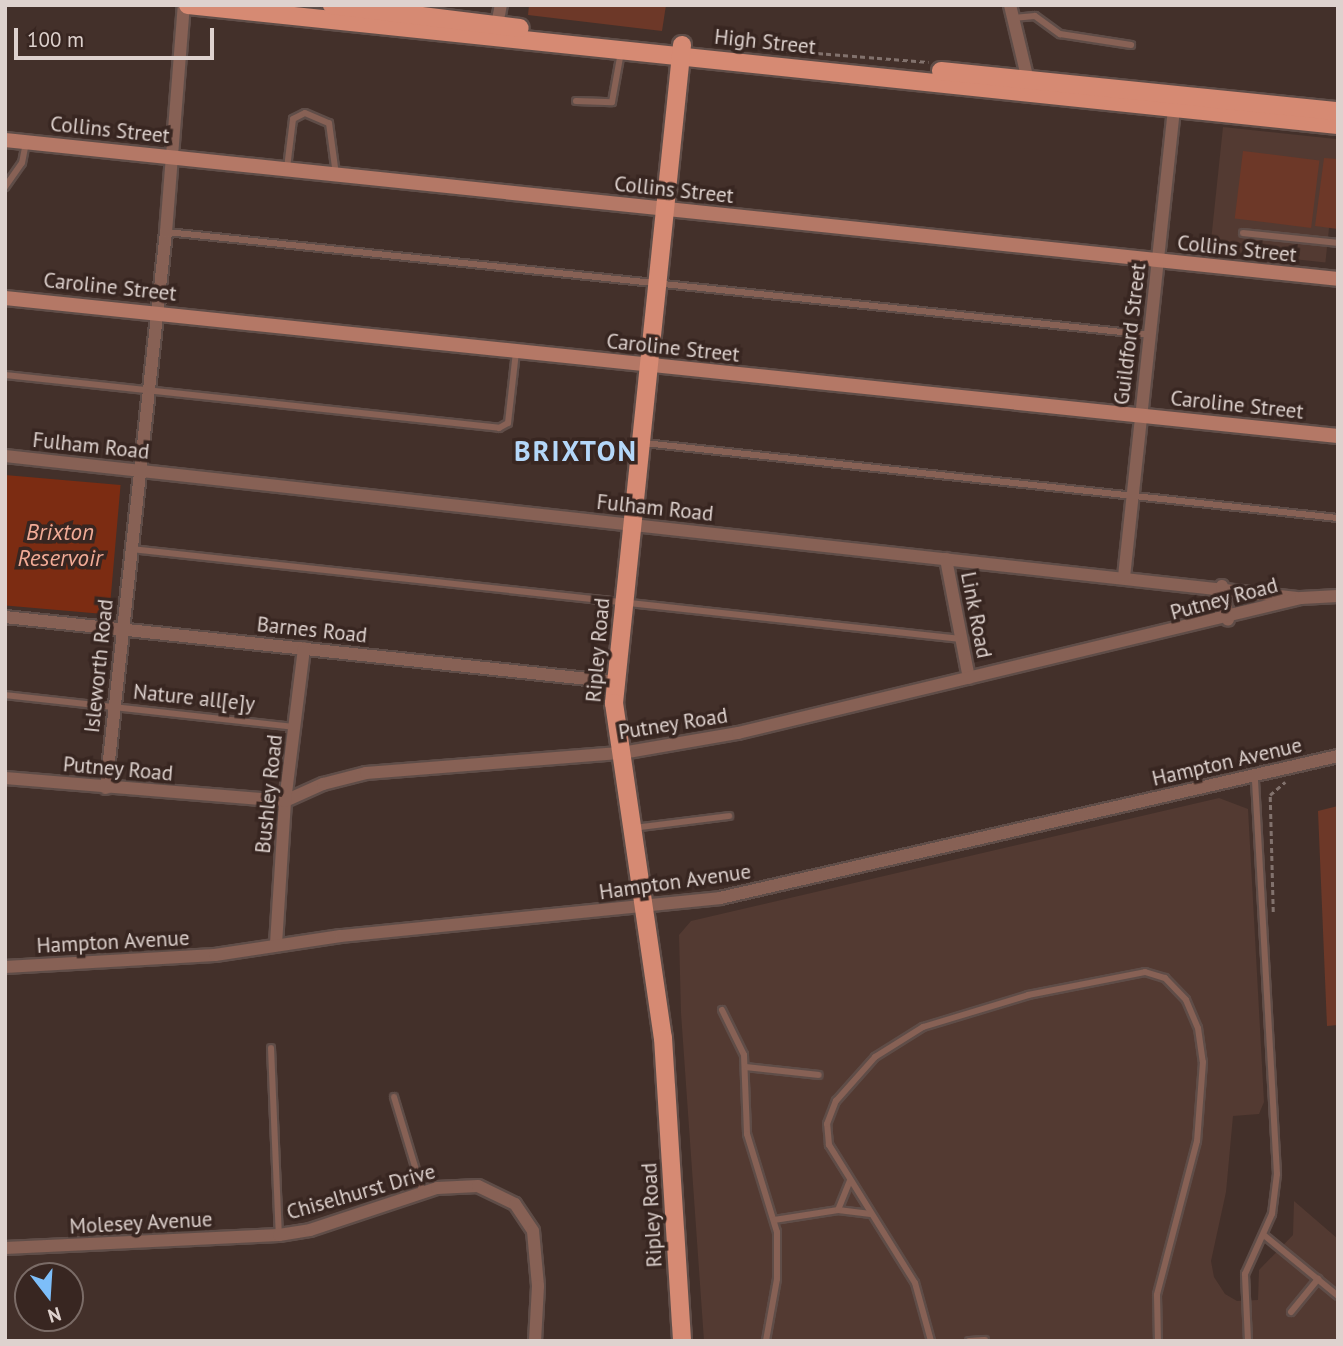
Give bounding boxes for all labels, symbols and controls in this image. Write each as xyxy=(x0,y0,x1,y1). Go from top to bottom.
scale bar xyxy=(18,14,217,58)
street label: High Street xyxy=(713,24,817,60)
text: 100 m xyxy=(27,26,84,53)
street label: Collins Street xyxy=(49,111,171,149)
street label: Collins Street xyxy=(613,171,735,209)
street label: Collins Street xyxy=(1176,230,1298,268)
street label: Guildford Street xyxy=(1109,262,1151,406)
street label: Caroline Street xyxy=(42,267,178,307)
street label: Caroline Street xyxy=(605,328,741,368)
street label: Caroline Street xyxy=(1169,385,1305,425)
street label: Fulham Road xyxy=(31,427,151,465)
district label: BRIXTON xyxy=(515,434,637,468)
street label: Fulham Road xyxy=(595,489,715,527)
water label: Brixton Reservoir xyxy=(18,518,102,572)
street label: Link Road xyxy=(955,569,997,661)
street label: Putney Road xyxy=(1167,572,1281,626)
street label: Ripley Road xyxy=(581,596,615,704)
street label: Isleworth Road xyxy=(79,598,119,734)
street label: Barnes Road xyxy=(256,612,368,648)
street label: Nature all[e]y xyxy=(132,679,256,717)
street label: Putney Road xyxy=(616,703,730,745)
street label: Hampton Avenue xyxy=(1149,732,1305,792)
street label: Bushley Road xyxy=(250,733,288,855)
street label: Putney Road xyxy=(62,752,174,786)
street label: Hampton Avenue xyxy=(597,859,753,905)
street label: Hampton Avenue xyxy=(36,925,190,959)
street label: Chiselhurst Drive xyxy=(284,1159,438,1225)
street label: Ripley Road xyxy=(637,1162,667,1268)
street label: Molesey Avenue xyxy=(68,1207,214,1239)
north arrow xyxy=(14,1262,84,1332)
text: N xyxy=(45,1302,64,1328)

